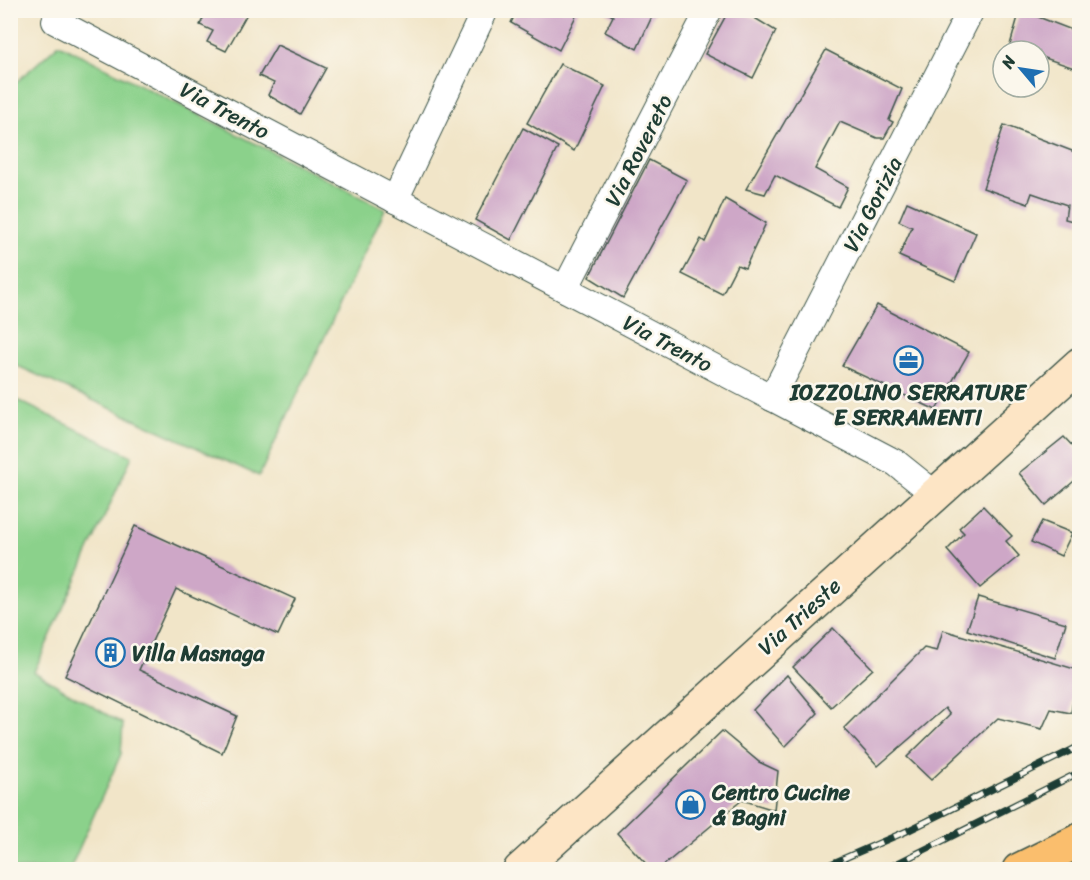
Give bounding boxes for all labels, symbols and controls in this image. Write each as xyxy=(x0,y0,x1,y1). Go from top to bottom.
north arrow xyxy=(991,39,1051,99)
text: N xyxy=(992,49,1024,75)
street label: Via Trento xyxy=(173,70,277,150)
street label: Via Rovereto xyxy=(593,87,684,213)
street label: Via Gorizia xyxy=(832,149,913,259)
street label: Via Trento xyxy=(616,303,720,383)
office icon: IOZZOLINO SERRATURE E SERRAMENTI xyxy=(892,344,924,376)
place label: IOZZOLINO SERRATURE E SERRAMENTI xyxy=(789,373,1027,437)
street label: Via Trieste xyxy=(748,568,850,665)
place label: Villa Masnaga xyxy=(132,634,265,673)
building icon: Villa Masnaga xyxy=(95,637,127,669)
place label: Centro Cucine & Bagni xyxy=(711,773,851,837)
shop icon: Centro Cucine & Bagni xyxy=(675,789,707,821)

